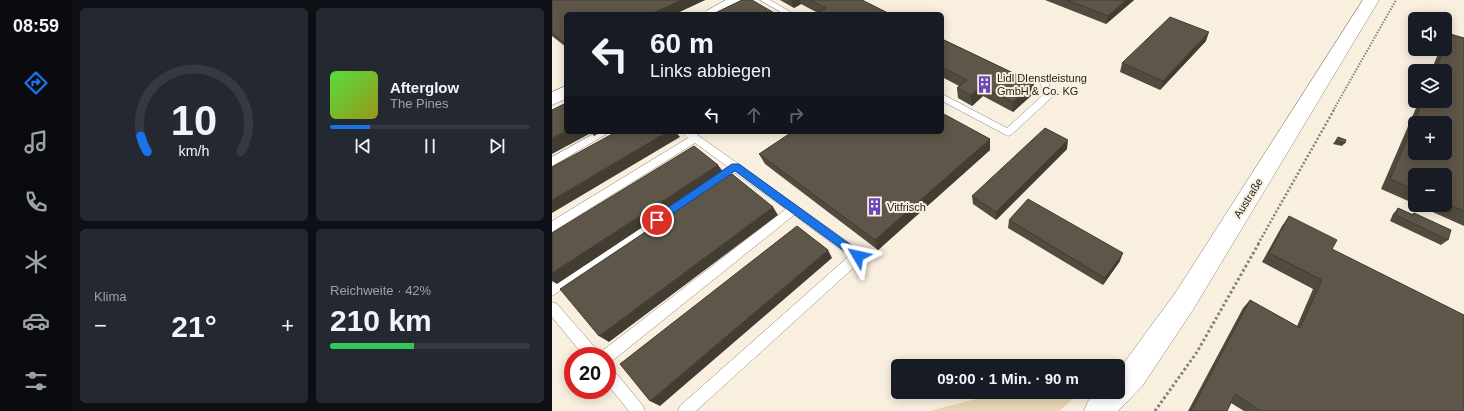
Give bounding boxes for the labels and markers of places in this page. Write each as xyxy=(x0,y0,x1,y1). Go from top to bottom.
place label: Lidl DIenstleistung GmbH & Co. KG xyxy=(997,72,1087,97)
building icon: Lidl DIenstleistung GmbH & Co. KG xyxy=(974,74,994,94)
building icon: Vitfrisch xyxy=(864,197,884,217)
place label: Vitfrisch xyxy=(887,201,926,213)
pin xyxy=(640,203,674,237)

